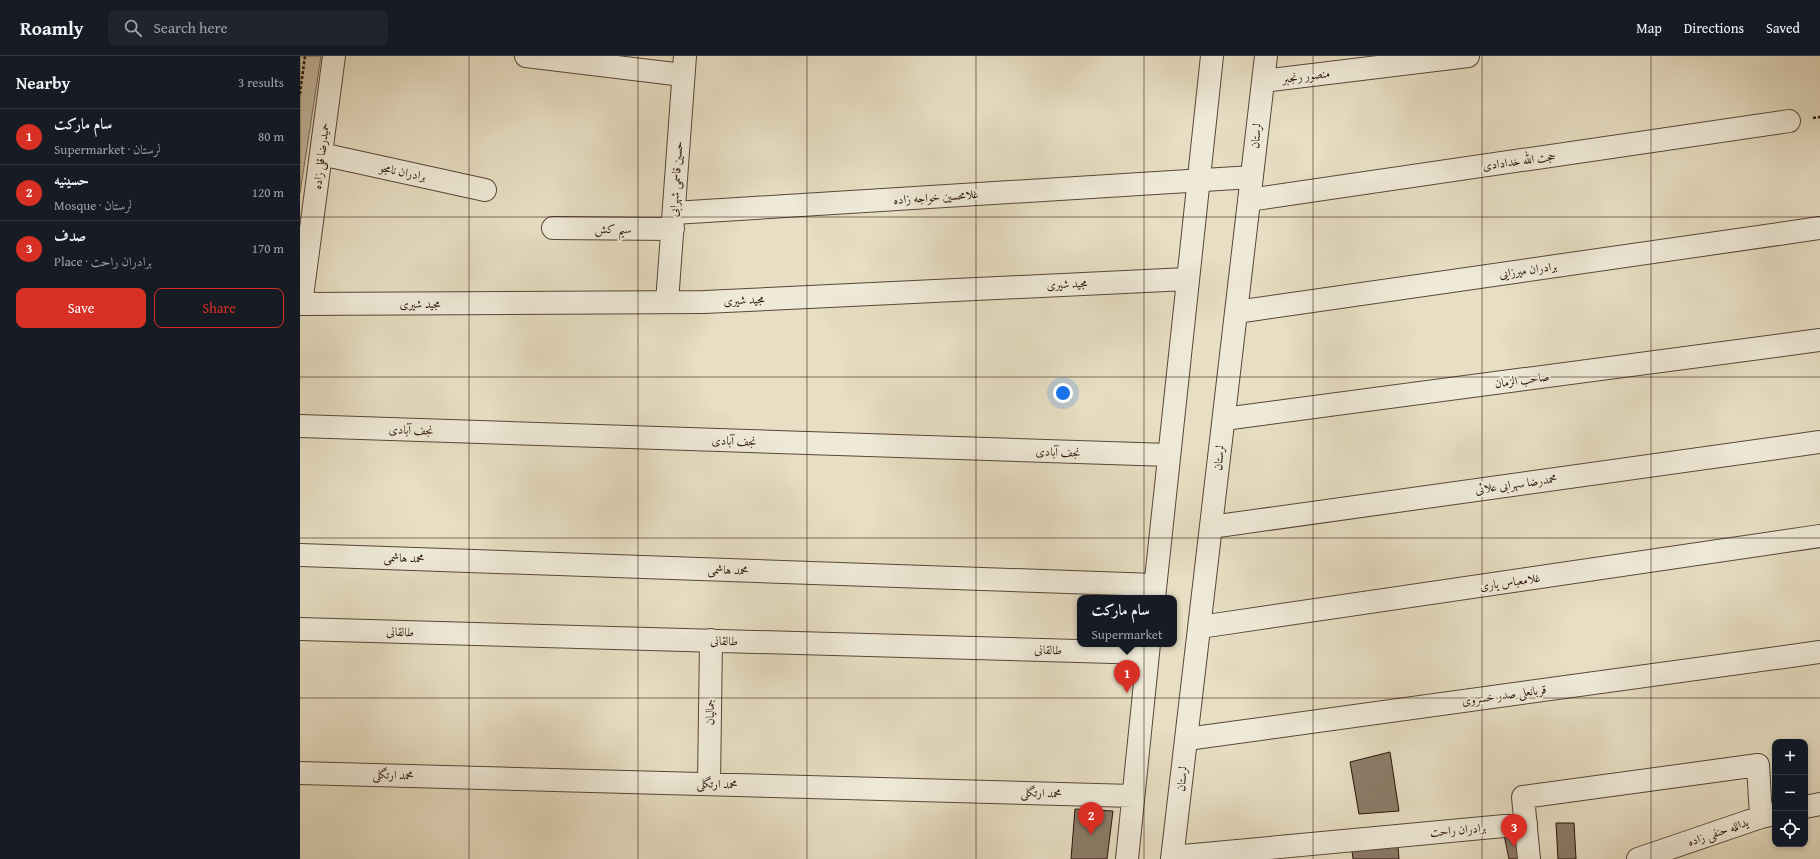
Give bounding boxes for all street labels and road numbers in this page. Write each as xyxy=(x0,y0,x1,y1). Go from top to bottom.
street label: منصور رنجبر xyxy=(1279,64,1331,87)
street label: حمیدرضا قلی زاده xyxy=(308,122,334,190)
street label: لرستان xyxy=(1246,122,1265,150)
street label: حسین قاسمی شهرابی xyxy=(664,140,688,218)
street label: حجت الله خدادادی xyxy=(1481,146,1557,174)
street label: برادران نامجو xyxy=(377,158,428,185)
street label: غلامحسین خواجه زاده xyxy=(893,185,979,208)
street label: سیم کش xyxy=(594,220,632,241)
street label: برادران میرزایی xyxy=(1498,257,1558,282)
street label: مجید شیری xyxy=(1046,274,1089,293)
street label: مجید شیری xyxy=(723,290,766,309)
street label: مجید شیری xyxy=(399,295,441,312)
street label: صاحب الزمان xyxy=(1493,367,1550,392)
street label: نجف آبادی xyxy=(388,420,434,439)
street label: نجف آبادی xyxy=(711,431,757,450)
street label: نجف آبادی xyxy=(1035,442,1081,461)
street label: لرستان xyxy=(1209,444,1228,472)
street label: محمدرضا سهرابی علائی xyxy=(1474,469,1558,499)
street label: محمد هاشمی xyxy=(383,548,425,568)
street label: محمد هاشمی xyxy=(707,560,749,580)
street label: غلامعباس یاری xyxy=(1478,569,1542,594)
street label: طالقانی xyxy=(386,623,414,640)
street label: طالقانی xyxy=(710,632,738,649)
street label: طالقانی xyxy=(1034,641,1062,658)
street label: قربانعلی صدر خسروی xyxy=(1460,680,1548,710)
street label: جمالیان xyxy=(701,699,718,725)
street label: محمد ارتگلی xyxy=(372,765,414,785)
street label: لرستان xyxy=(1172,765,1191,793)
street label: محمد ارتگلی xyxy=(696,774,738,794)
street label: محمد ارتگلی xyxy=(1020,783,1062,803)
street label: یدالله حنفی زاده xyxy=(1685,813,1751,851)
street label: برادران راحت xyxy=(1429,819,1487,840)

